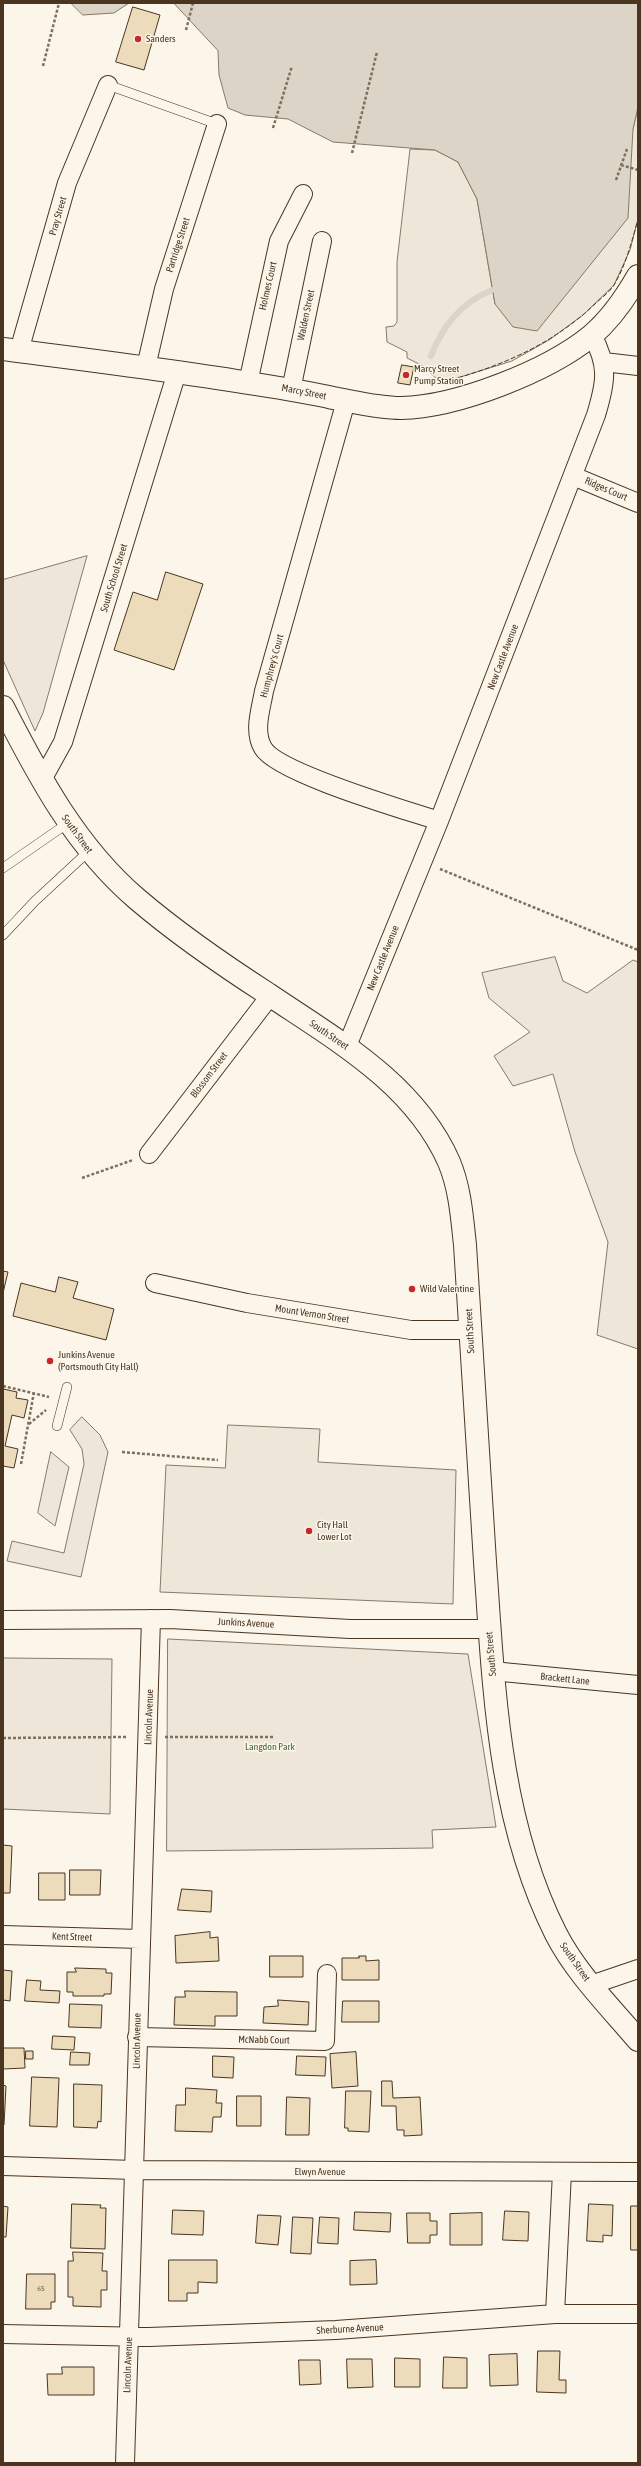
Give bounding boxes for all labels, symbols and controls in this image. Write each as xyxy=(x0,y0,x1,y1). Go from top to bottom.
place label: Sanders xyxy=(146,33,175,45)
marker: Sanders xyxy=(133,34,143,44)
street label: Pray Street xyxy=(47,195,69,237)
street label: Partridge Street xyxy=(163,216,193,274)
street label: Holmes Court xyxy=(257,261,279,311)
street label: Walden Street xyxy=(295,289,317,341)
place label: Marcy Street Pump Station xyxy=(414,363,463,386)
marker: Marcy Street Pump Station xyxy=(401,370,411,380)
street label: Marcy Street xyxy=(281,382,327,402)
street label: Ridges Court xyxy=(583,475,629,503)
street label: South School Street xyxy=(98,542,130,614)
street label: New Castle Avenue xyxy=(485,622,521,692)
street label: Humphrey's Court xyxy=(258,633,286,699)
street label: South Street xyxy=(59,812,95,856)
street label: New Castle Avenue xyxy=(364,924,402,992)
street label: South Street xyxy=(307,1018,351,1052)
street label: Blossom Street xyxy=(188,1050,230,1100)
place label: Wild Valentine xyxy=(420,1283,474,1295)
marker: Wild Valentine xyxy=(407,1284,417,1294)
street label: Mount Vernon Street xyxy=(274,1302,350,1326)
street label: South Street xyxy=(463,1308,477,1354)
place label: Junkins Avenue (Portsmouth City Hall) xyxy=(58,1349,138,1372)
marker: Junkins Avenue (Portsmouth City Hall) xyxy=(45,1356,55,1366)
place label: City Hall Lower Lot xyxy=(317,1519,352,1542)
marker: City Hall Lower Lot xyxy=(304,1526,314,1536)
street label: Junkins Avenue xyxy=(217,1616,275,1630)
street label: South Street xyxy=(483,1631,499,1677)
street label: Brackett Lane xyxy=(540,1670,590,1688)
street label: Lincoln Avenue xyxy=(142,1689,156,1745)
park label: Langdon Park xyxy=(245,1741,295,1753)
street label: Kent Street xyxy=(52,1930,92,1944)
street label: South Street xyxy=(557,1940,593,1984)
street label: Lincoln Avenue xyxy=(131,2013,143,2069)
street label: McNabb Court xyxy=(238,2034,290,2046)
street label: Elwyn Avenue xyxy=(295,2166,345,2178)
house number: 65 xyxy=(37,2283,45,2293)
street label: Sherburne Avenue xyxy=(316,2321,384,2337)
street label: Lincoln Avenue xyxy=(121,2337,135,2393)

